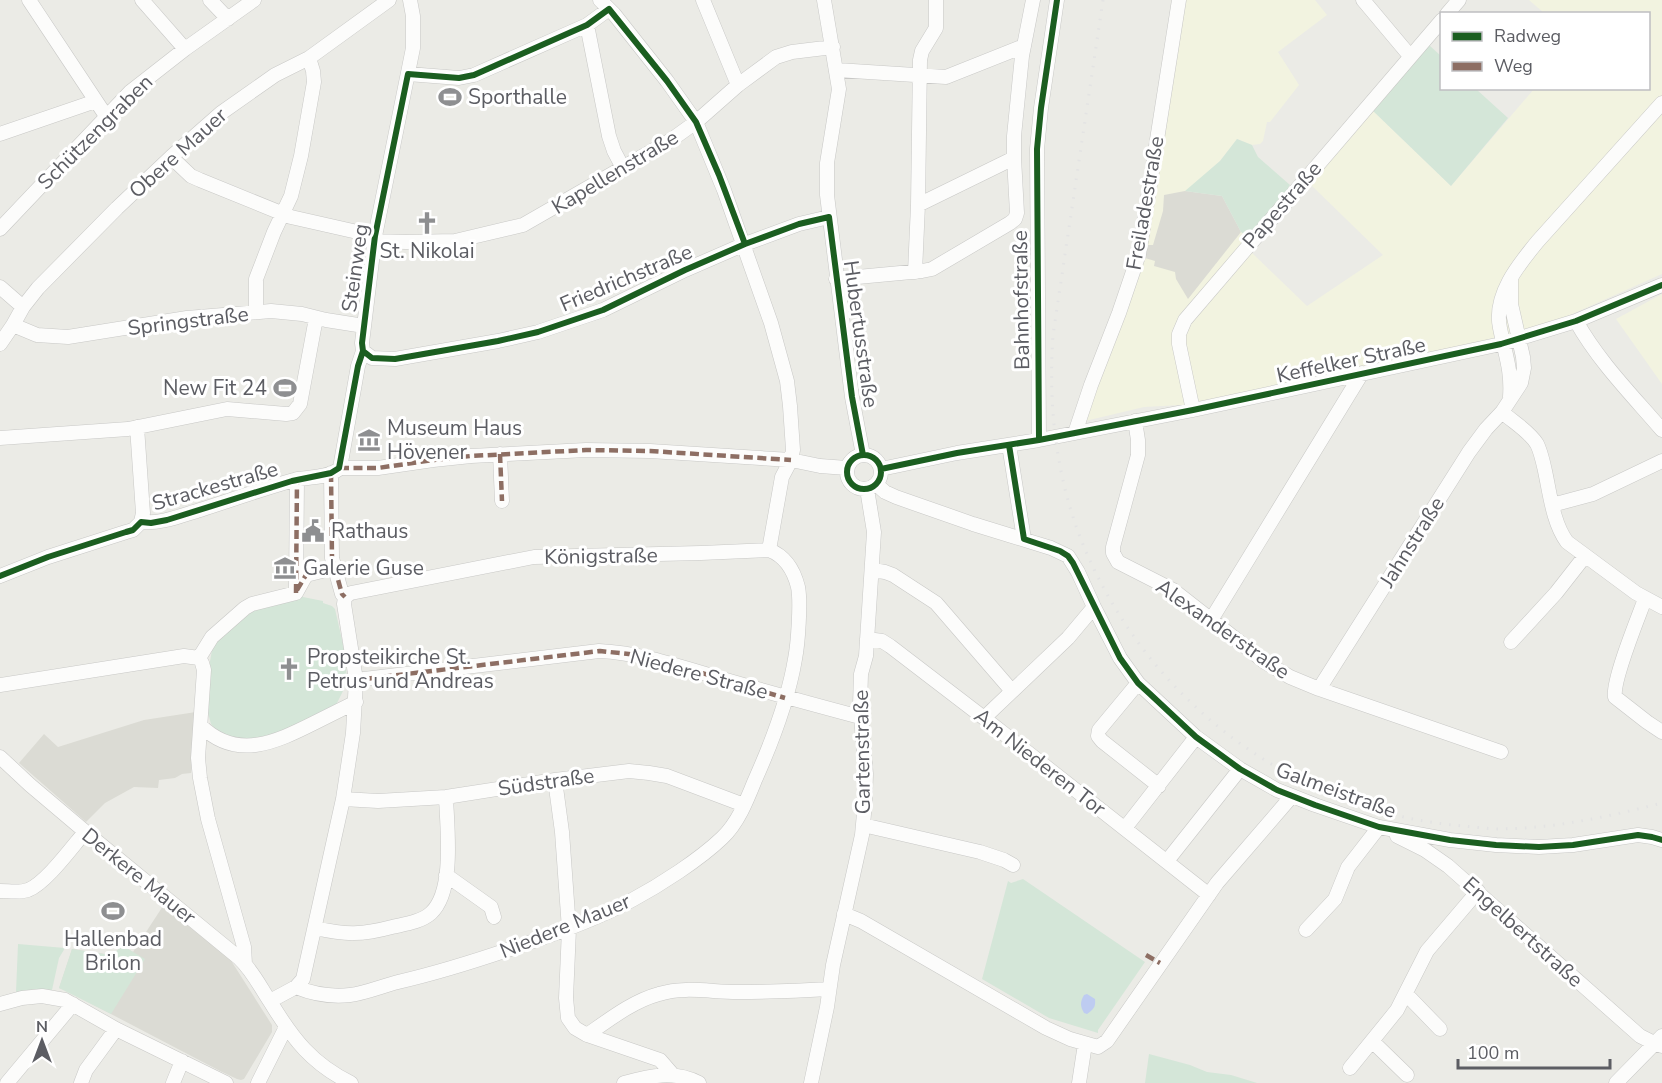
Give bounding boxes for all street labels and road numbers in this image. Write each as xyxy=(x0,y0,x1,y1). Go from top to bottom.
street label: Schützengraben xyxy=(31,68,159,196)
street label: Obere Mauer xyxy=(123,101,233,205)
street label: Kapellenstraße xyxy=(546,123,684,221)
street label: Freiladestraße xyxy=(1119,134,1171,272)
street label: Papestraße xyxy=(1236,155,1328,255)
street label: Steinweg xyxy=(335,222,375,314)
street label: Bahnhofstraße xyxy=(1006,230,1036,370)
street label: Friedrichstraße xyxy=(556,238,696,318)
street label: Hubertusstraße xyxy=(837,259,885,409)
street label: Springstraße xyxy=(126,300,250,342)
street label: Keffelker Straße xyxy=(1274,331,1428,389)
street label: Strackestraße xyxy=(149,455,281,517)
street label: Jahnstraße xyxy=(1373,491,1451,593)
street label: Königstraße xyxy=(544,541,658,571)
street label: Alexanderstraße xyxy=(1151,572,1295,686)
street label: Niedere Straße xyxy=(627,642,771,706)
street label: Gartenstraße xyxy=(847,689,877,815)
street label: Am Niederen Tor xyxy=(968,702,1112,823)
street label: Galmeistraße xyxy=(1272,755,1400,825)
street label: Südstraße xyxy=(496,761,596,803)
street label: Derkere Mauer xyxy=(76,821,202,931)
street label: Engelbertstraße xyxy=(1457,871,1589,993)
street label: Niedere Mauer xyxy=(496,887,635,965)

